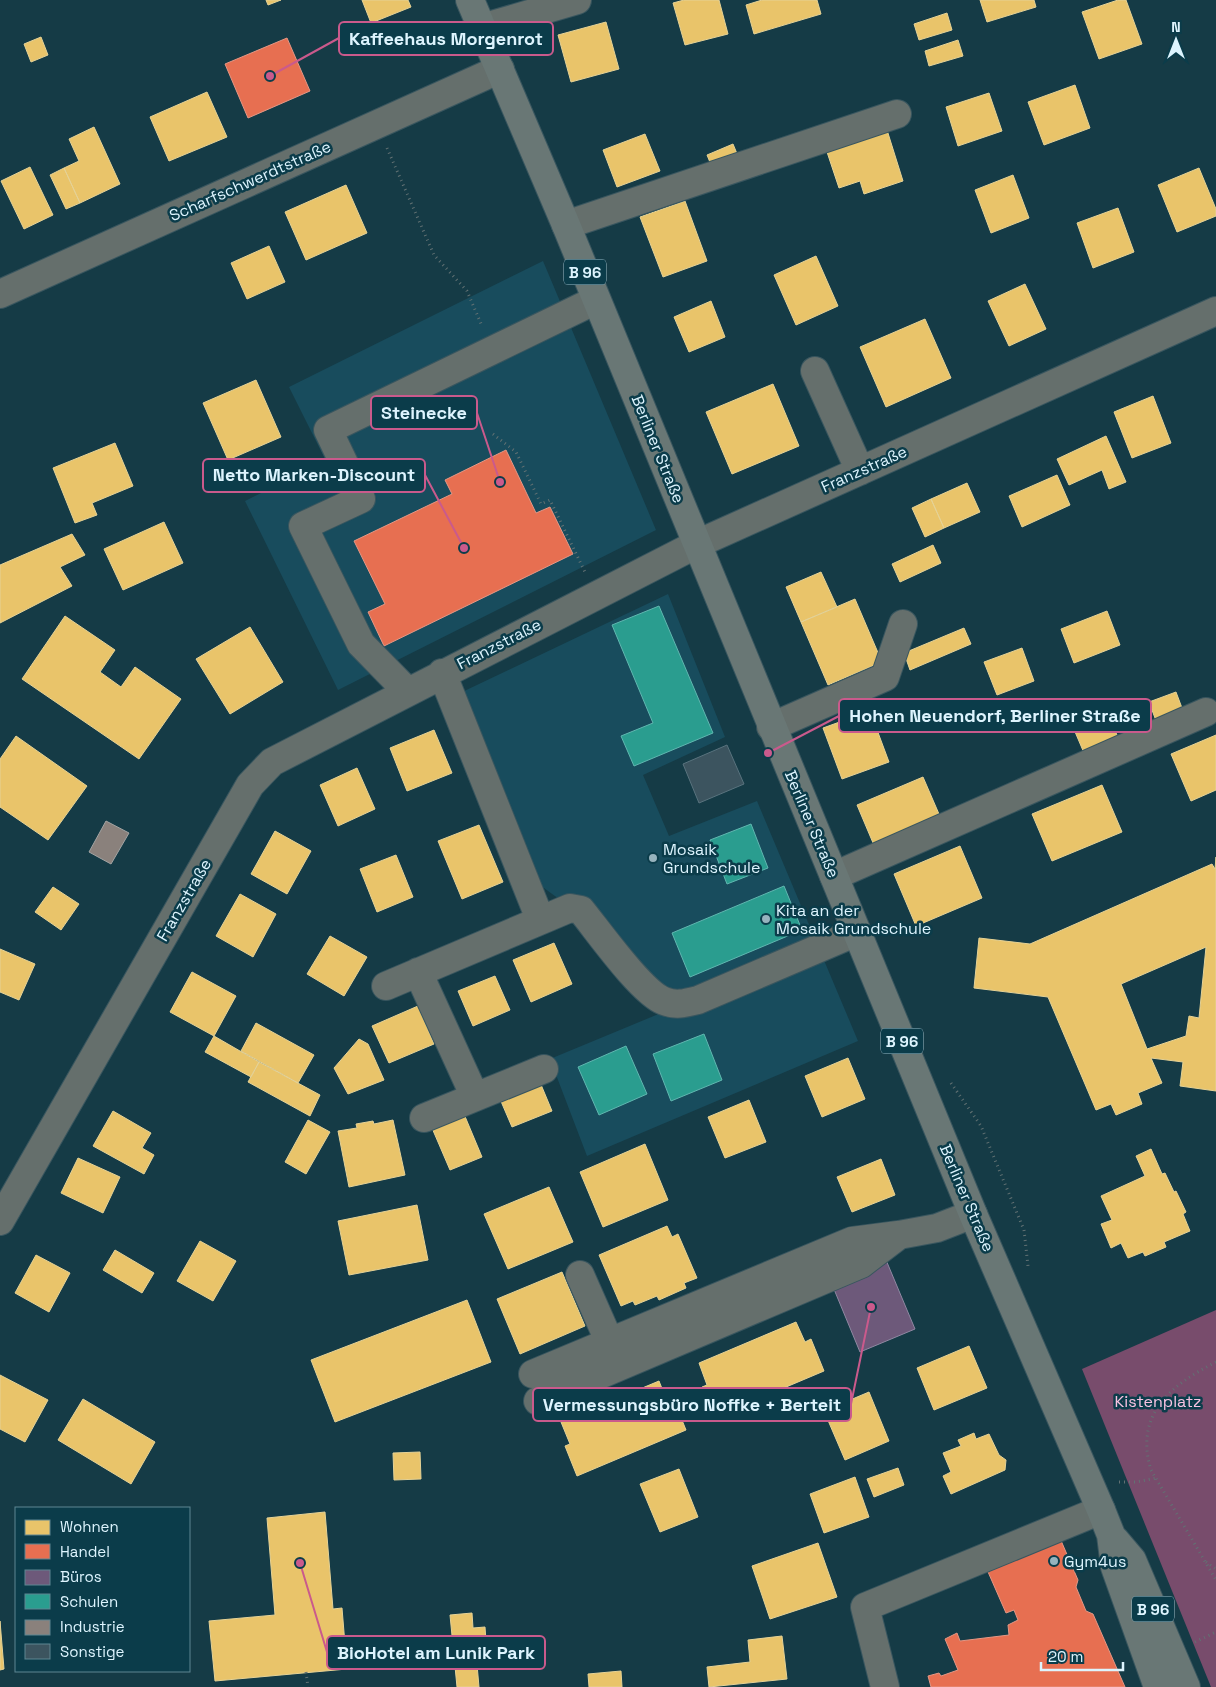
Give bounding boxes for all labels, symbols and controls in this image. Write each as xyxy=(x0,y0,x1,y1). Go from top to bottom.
north arrow xyxy=(1151,15,1201,65)
text: N xyxy=(1171,18,1181,36)
callout: Kaffeehaus Morgenrot xyxy=(339,22,553,55)
text: Kaffeehaus Morgenrot xyxy=(349,27,543,50)
street label: Scharfschwerdtstraße xyxy=(166,136,334,226)
road number: B 96 xyxy=(564,260,606,284)
street label: Berliner Straße xyxy=(627,392,689,506)
callout: Steinecke xyxy=(371,396,477,429)
text: Steinecke xyxy=(381,401,467,424)
street label: Franzstraße xyxy=(818,441,910,497)
callout: Netto Marken-Discount xyxy=(203,459,425,492)
text: Netto Marken-Discount xyxy=(213,463,415,486)
street label: Franzstraße xyxy=(453,614,545,674)
callout: Hohen Neuendorf, Berliner Straße xyxy=(839,699,1151,732)
text: Hohen Neuendorf, Berliner Straße xyxy=(849,704,1141,727)
street label: Berliner Straße xyxy=(780,767,844,881)
place label: Mosaik Grundschule xyxy=(663,839,760,878)
marker: Mosaik Grundschule xyxy=(647,852,659,864)
street label: Franzstraße xyxy=(152,855,216,945)
place label: Kita an der Mosaik Grundschule xyxy=(776,900,931,939)
marker: Kita an der Mosaik Grundschule xyxy=(760,913,772,925)
road number: B 96 xyxy=(881,1028,923,1054)
street label: Berliner Straße xyxy=(935,1141,999,1255)
callout: Vermessungsbüro Noffke + Berteit xyxy=(533,1388,851,1421)
park label: Kistenplatz xyxy=(1115,1391,1201,1412)
text: Vermessungsbüro Noffke + Berteit xyxy=(543,1393,841,1416)
legend xyxy=(15,1507,190,1672)
text: Wohnen xyxy=(60,1517,119,1536)
text: Handel xyxy=(60,1542,110,1561)
place label: Gym4us xyxy=(1064,1551,1126,1572)
marker: Gym4us xyxy=(1048,1555,1060,1567)
text: Büros xyxy=(60,1567,102,1586)
text: Schulen xyxy=(60,1592,118,1611)
road number: B 96 xyxy=(1132,1596,1174,1622)
text: Industrie xyxy=(60,1617,125,1636)
callout: BioHotel am Lunik Park xyxy=(327,1636,545,1669)
scale bar xyxy=(1041,1640,1124,1672)
text: BioHotel am Lunik Park xyxy=(337,1641,535,1664)
text: Sonstige xyxy=(60,1642,125,1661)
text: 20 m xyxy=(1048,1647,1083,1666)

